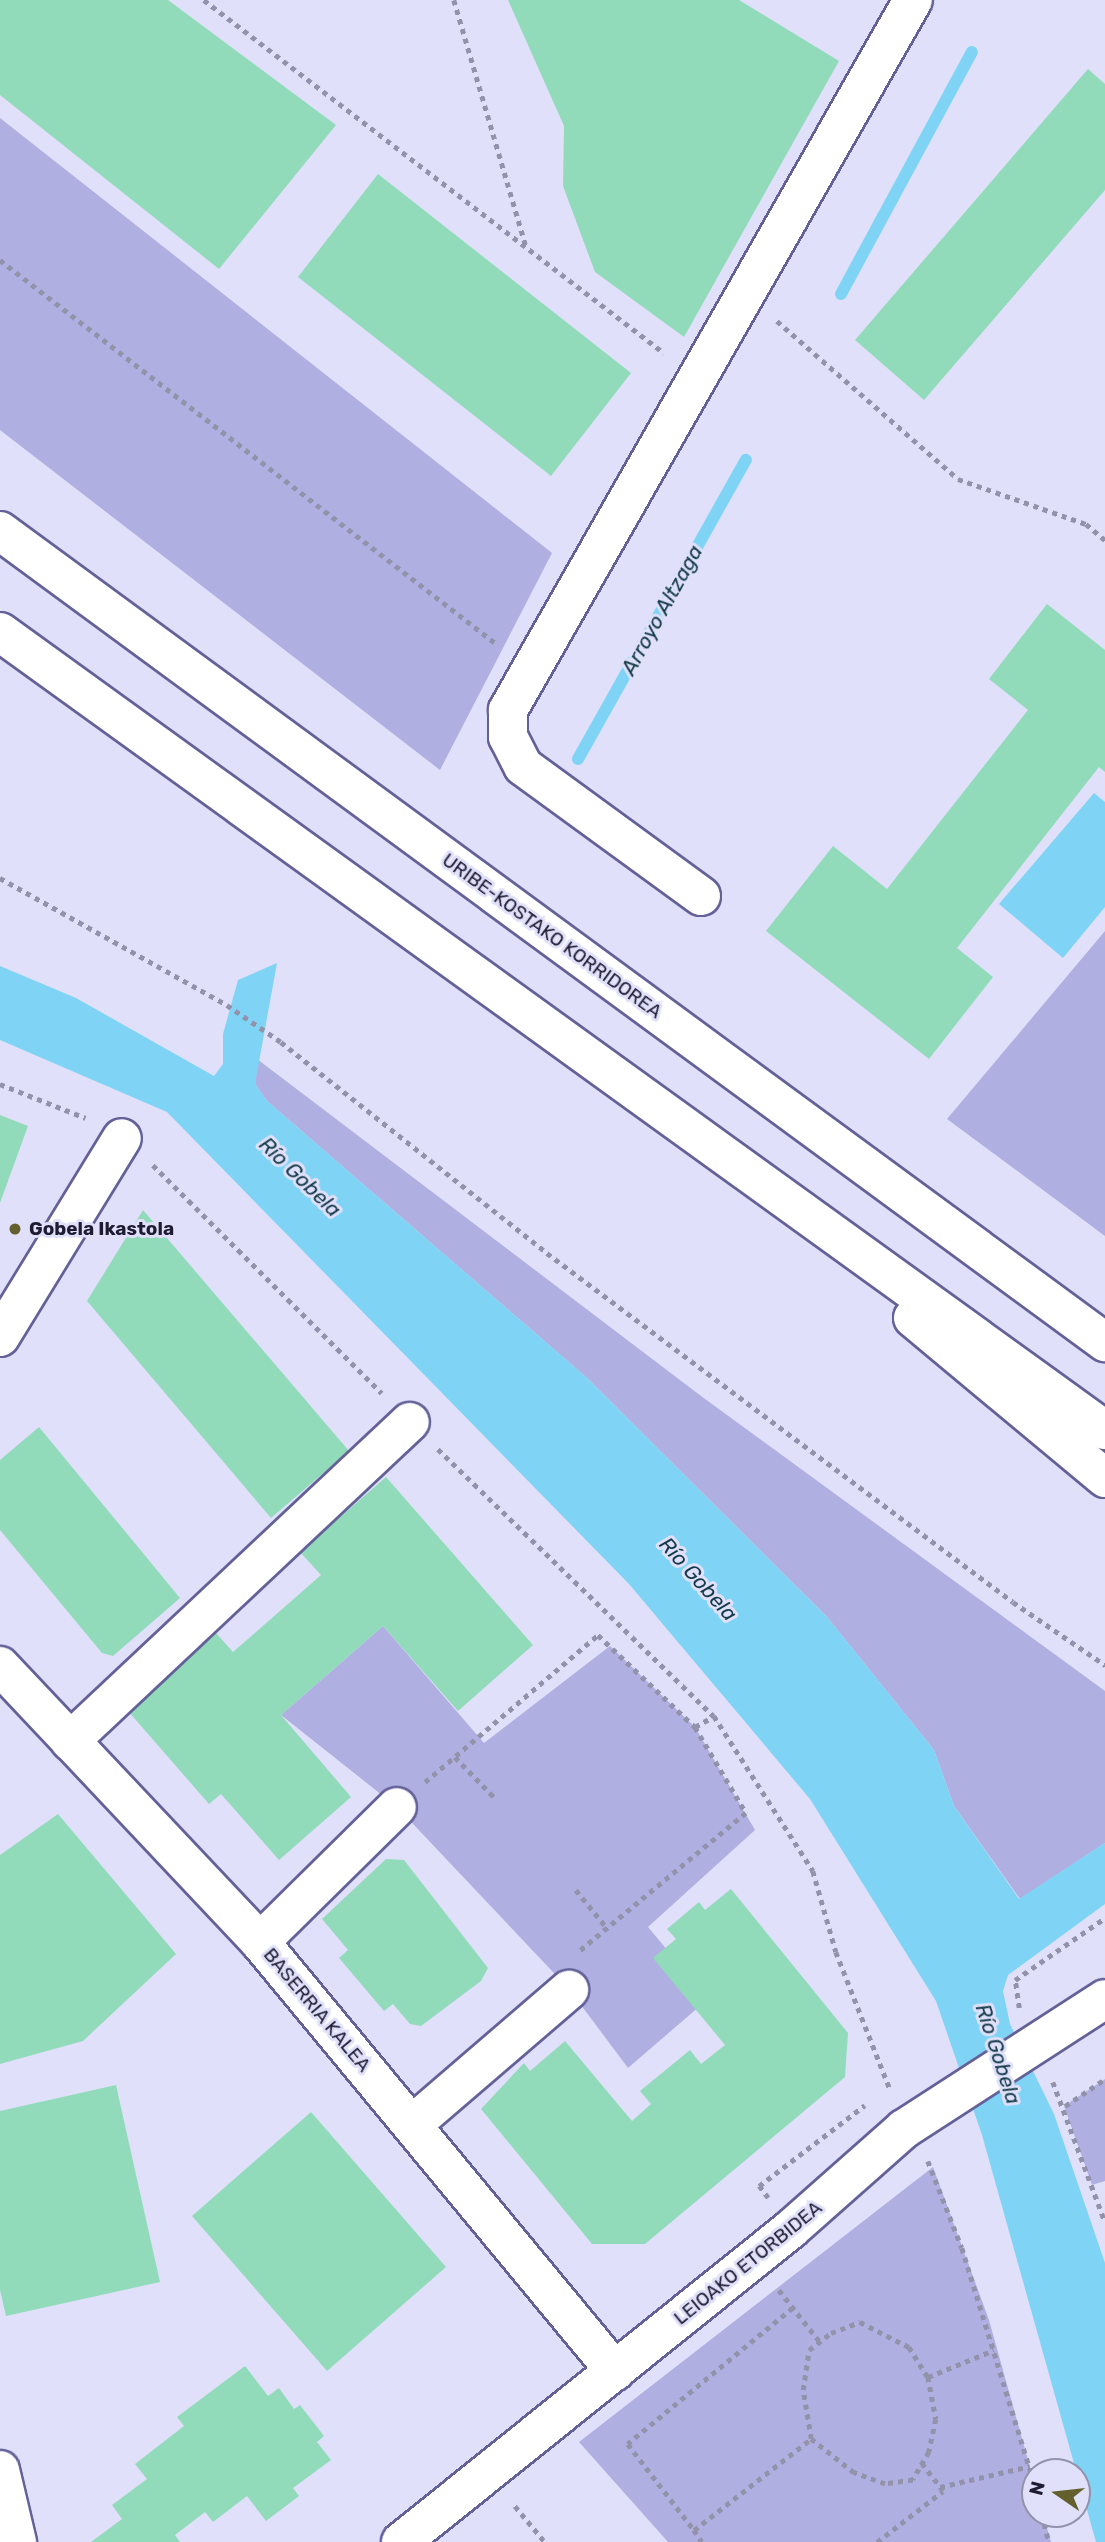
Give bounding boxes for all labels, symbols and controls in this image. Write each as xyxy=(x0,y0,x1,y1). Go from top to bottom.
water label: Arroyo Altzaga xyxy=(616,540,708,680)
street label: URIBE-KOSTAKO KORRIDOREA xyxy=(438,849,666,1023)
water label: Río Gobela xyxy=(254,1132,346,1222)
place label: Gobela Ikastola xyxy=(29,1218,174,1240)
marker: Gobela Ikastola xyxy=(7,1221,23,1237)
water label: Río Gobela xyxy=(654,1532,742,1626)
street label: BASERRIA KALEA xyxy=(258,1943,376,2077)
water label: Río Gobela xyxy=(970,2001,1026,2107)
street label: LEIOAKO ETORBIDEA xyxy=(669,2196,827,2330)
north arrow xyxy=(1021,2458,1091,2528)
text: N xyxy=(1024,2479,1050,2498)

